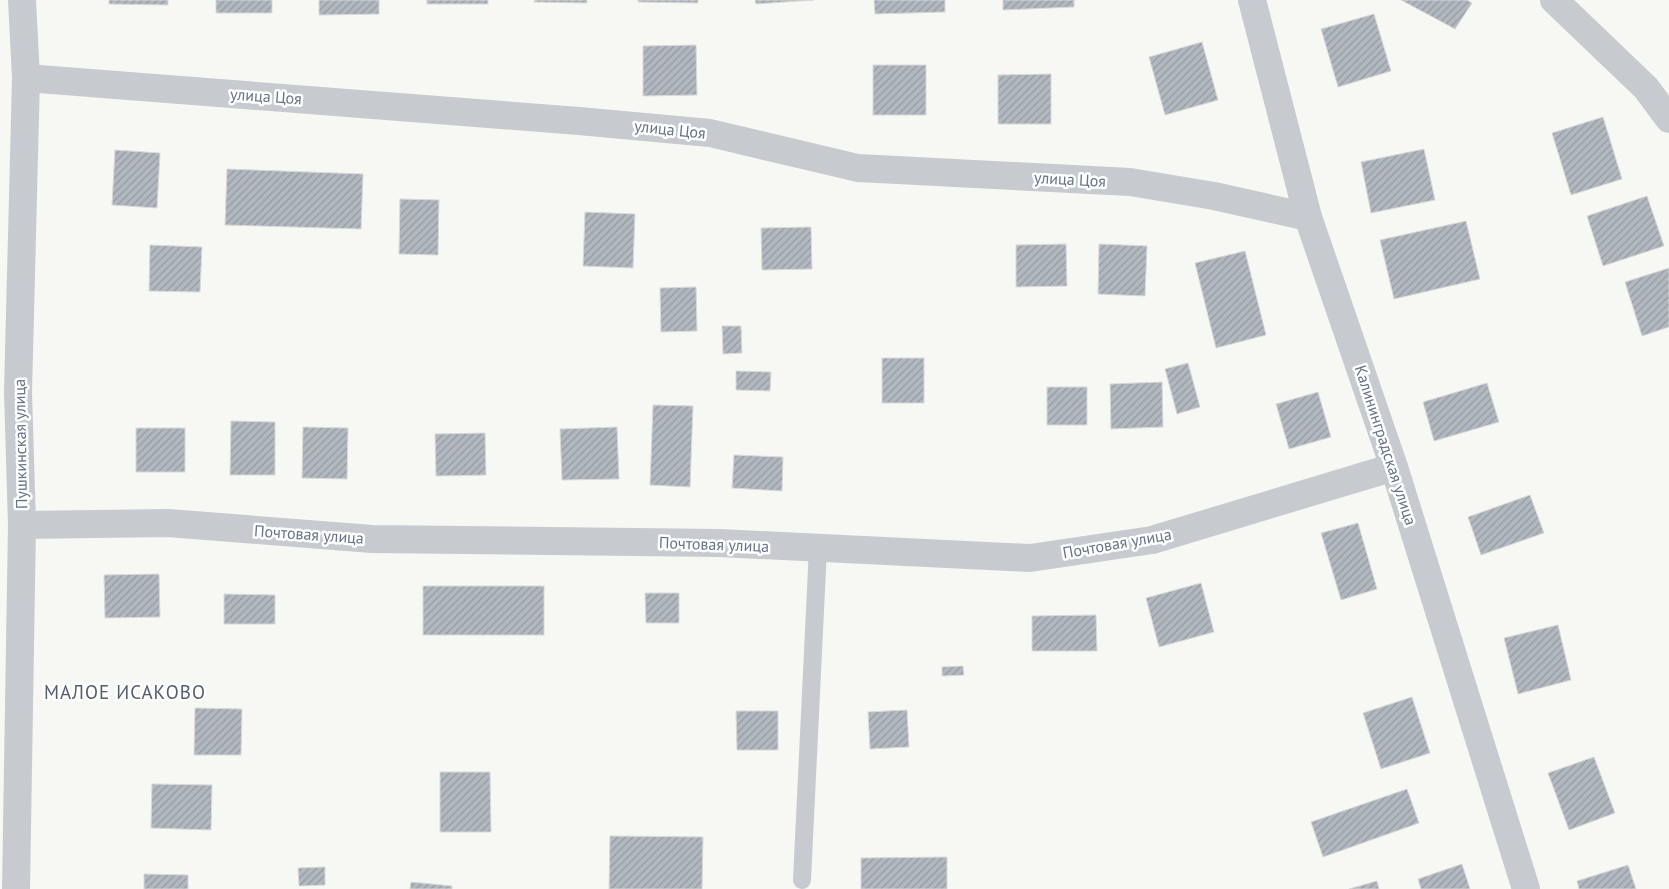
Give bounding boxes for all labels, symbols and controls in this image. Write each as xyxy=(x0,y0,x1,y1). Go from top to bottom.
street label: улица Цоя xyxy=(229,84,303,108)
street label: улица Цоя xyxy=(633,115,707,143)
street label: улица Цоя xyxy=(1034,167,1106,191)
street label: Калининградская улица xyxy=(1351,362,1421,528)
street label: Пушкинская улица xyxy=(9,379,31,509)
street label: Почтовая улица xyxy=(253,520,365,548)
street label: Почтовая улица xyxy=(1061,524,1173,562)
street label: Почтовая улица xyxy=(659,532,769,556)
district label: МАЛОЕ ИСАКОВО xyxy=(44,680,206,704)

